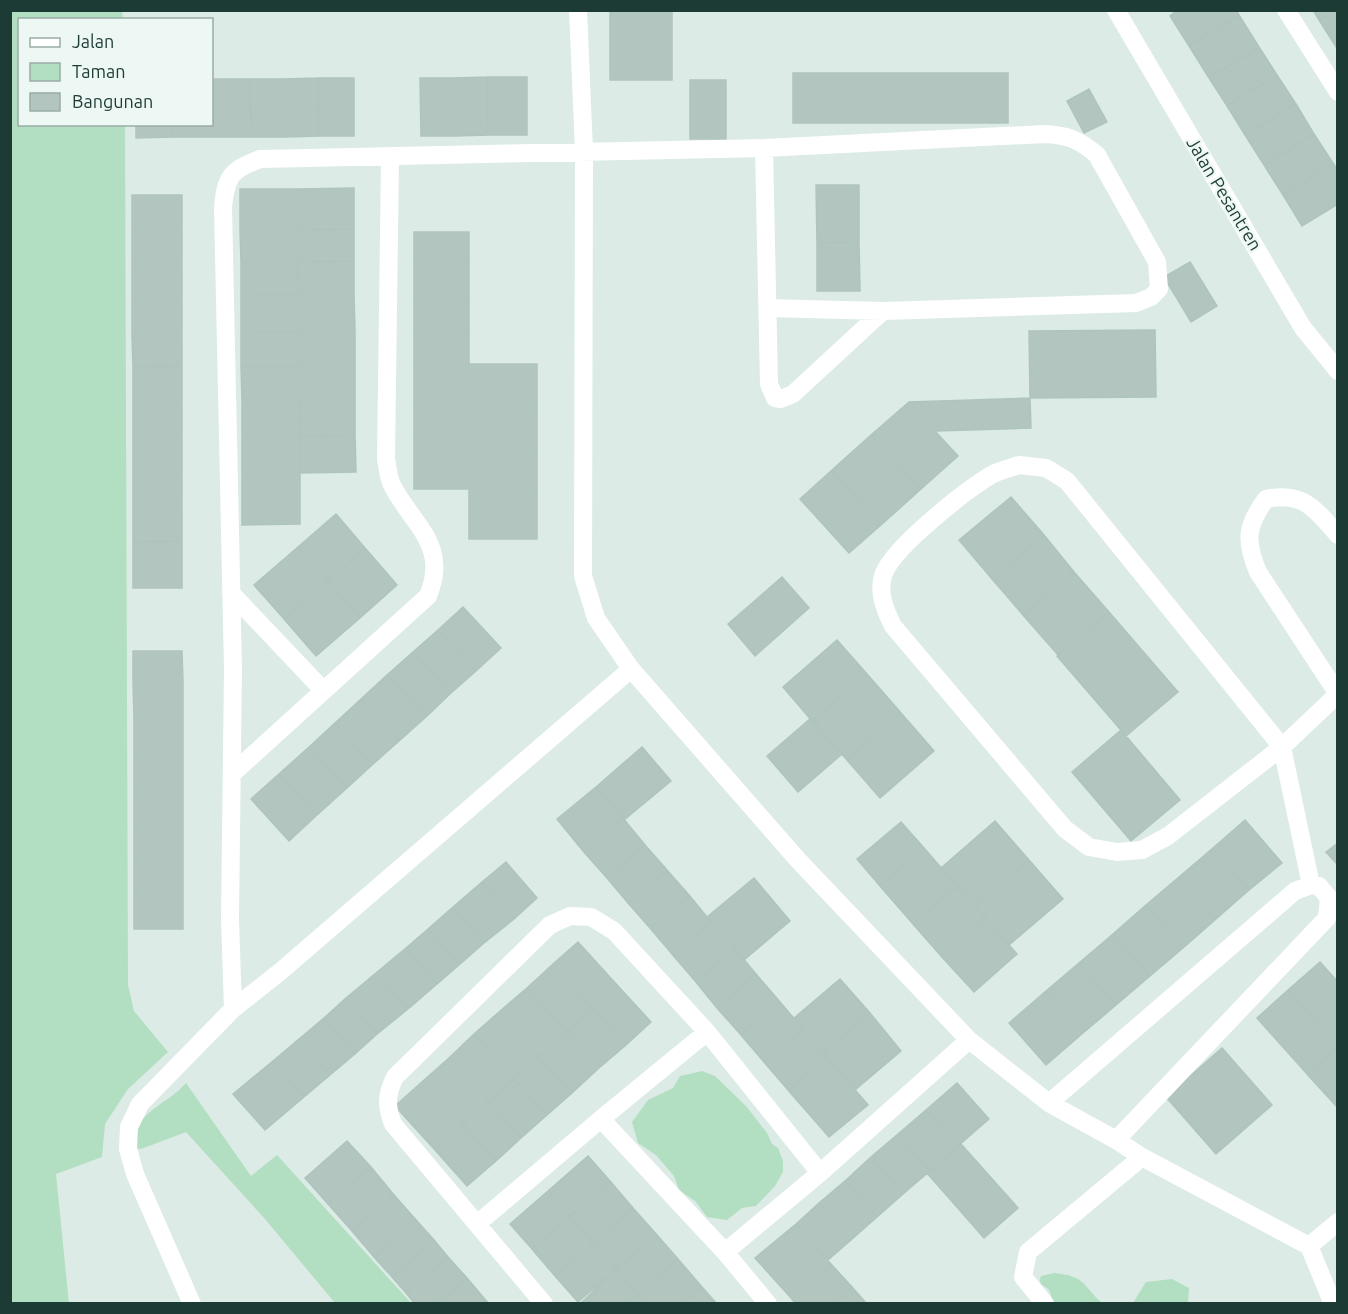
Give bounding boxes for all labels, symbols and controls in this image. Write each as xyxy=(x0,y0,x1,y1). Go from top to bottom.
legend xyxy=(18,18,213,126)
text: Jalan xyxy=(72,31,114,51)
text: Taman xyxy=(72,61,126,81)
text: Bangunan xyxy=(72,91,153,111)
street label: Jalan Pesantren xyxy=(1183,133,1266,254)

